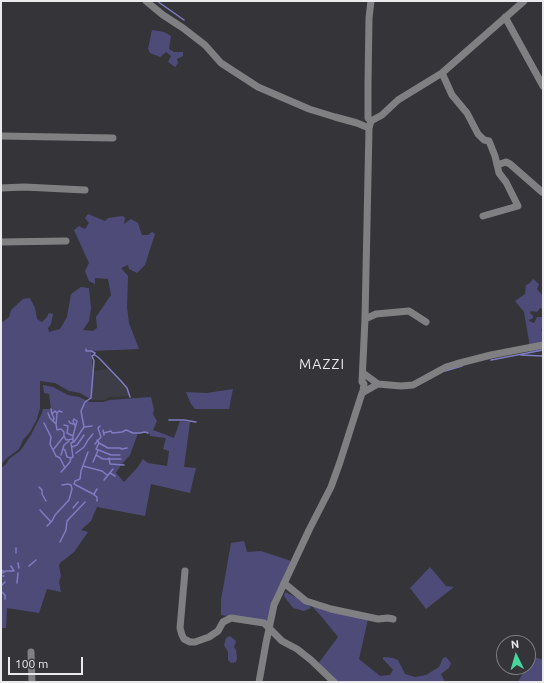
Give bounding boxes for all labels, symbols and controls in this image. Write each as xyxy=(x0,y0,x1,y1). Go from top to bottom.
district label: MAZZI xyxy=(299,356,345,372)
north arrow xyxy=(496,635,536,675)
text: N xyxy=(510,638,520,650)
scale bar xyxy=(10,649,85,675)
text: 100 m xyxy=(15,657,48,670)

